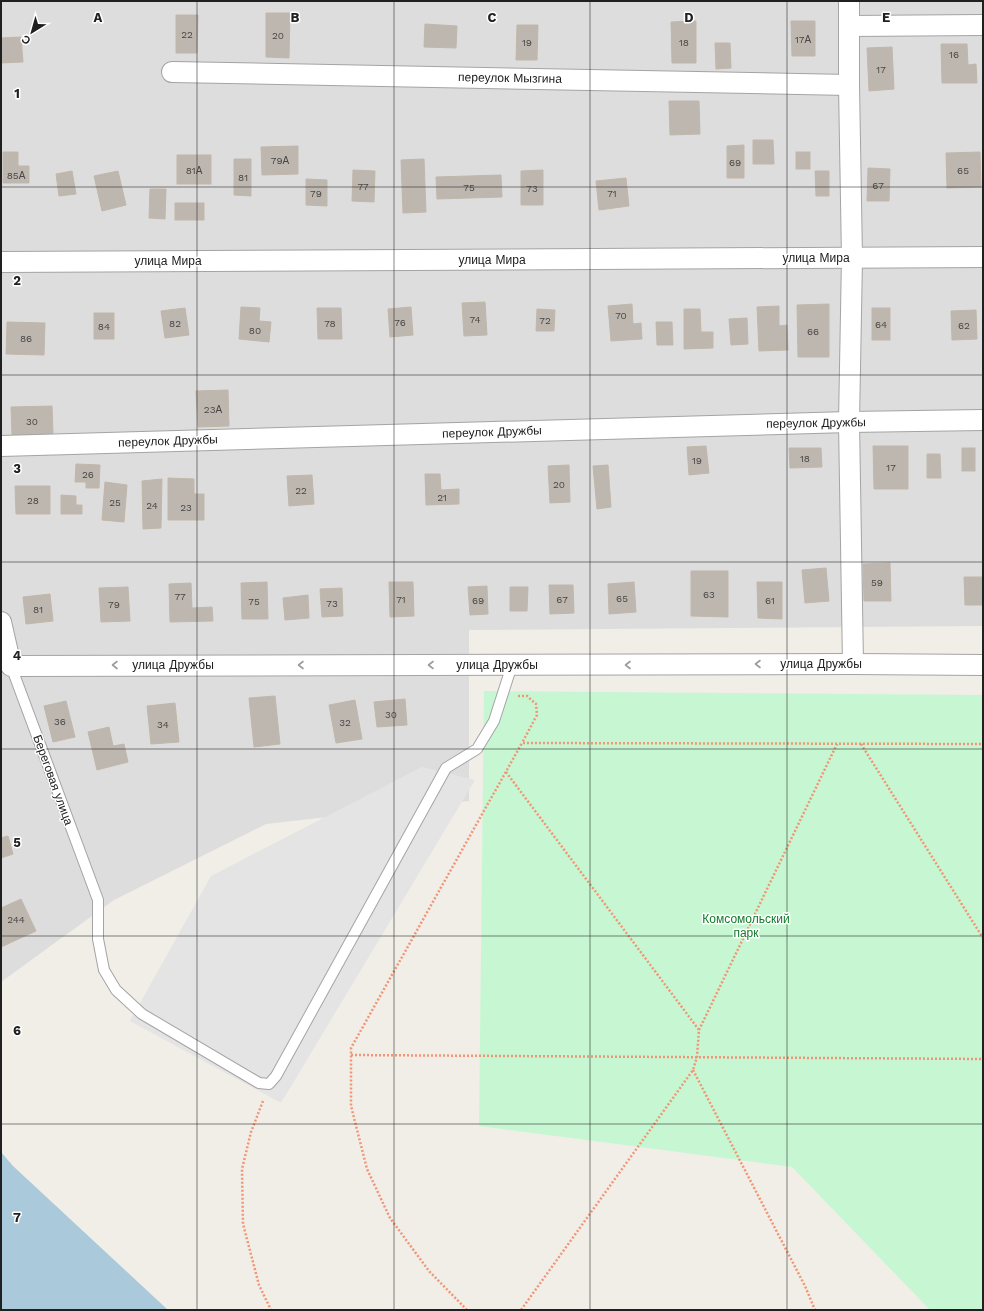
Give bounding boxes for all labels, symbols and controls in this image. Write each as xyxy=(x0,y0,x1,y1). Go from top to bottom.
text: A xyxy=(94,10,103,25)
text: B xyxy=(291,10,300,25)
text: C xyxy=(488,10,497,25)
text: D xyxy=(684,10,694,25)
text: E xyxy=(882,10,890,25)
north arrow xyxy=(12,12,52,52)
house number: 22 xyxy=(181,29,193,40)
house number: 20 xyxy=(272,30,284,41)
text: С xyxy=(19,32,33,47)
house number: 17А xyxy=(795,34,811,45)
house number: 19 xyxy=(522,37,532,48)
house number: 18 xyxy=(679,37,689,48)
house number: 16 xyxy=(949,49,959,60)
house number: 17 xyxy=(876,64,886,75)
street label: переулок Мызгина xyxy=(458,70,562,86)
text: 1 xyxy=(14,86,20,101)
house number: 79А xyxy=(271,155,290,166)
house number: 69 xyxy=(729,157,741,168)
house number: 81А xyxy=(186,165,203,176)
house number: 65 xyxy=(957,165,969,176)
house number: 85А xyxy=(7,170,26,181)
house number: 81 xyxy=(238,172,248,183)
house number: 67 xyxy=(872,180,884,191)
house number: 77 xyxy=(357,181,369,192)
house number: 75 xyxy=(463,182,475,193)
house number: 73 xyxy=(526,183,538,194)
house number: 79 xyxy=(310,188,322,199)
house number: 71 xyxy=(607,188,617,199)
street label: улица Мира xyxy=(782,251,850,265)
street label: улица Мира xyxy=(458,253,526,267)
street label: улица Мира xyxy=(134,254,202,268)
text: 2 xyxy=(13,273,21,288)
house number: 70 xyxy=(615,310,627,321)
house number: 74 xyxy=(469,314,481,325)
house number: 72 xyxy=(539,315,551,326)
house number: 76 xyxy=(394,317,406,328)
house number: 82 xyxy=(169,318,181,329)
house number: 78 xyxy=(324,318,336,329)
house number: 64 xyxy=(875,319,887,330)
house number: 62 xyxy=(958,320,970,331)
house number: 84 xyxy=(98,321,110,332)
house number: 80 xyxy=(249,325,261,336)
house number: 66 xyxy=(807,326,819,337)
house number: 86 xyxy=(20,333,32,344)
house number: 23А xyxy=(204,404,222,415)
street label: переулок Дружбы xyxy=(766,415,866,431)
house number: 30 xyxy=(26,416,38,427)
street label: переулок Дружбы xyxy=(442,423,542,441)
street label: переулок Дружбы xyxy=(118,432,218,450)
house number: 18 xyxy=(800,453,810,464)
house number: 19 xyxy=(692,455,702,466)
text: 3 xyxy=(13,461,21,476)
house number: 17 xyxy=(886,462,896,473)
house number: 26 xyxy=(82,469,94,480)
house number: 20 xyxy=(553,479,565,490)
house number: 22 xyxy=(295,485,307,496)
house number: 21 xyxy=(437,492,447,503)
house number: 28 xyxy=(27,495,39,506)
house number: 25 xyxy=(109,497,121,508)
house number: 24 xyxy=(146,500,158,511)
house number: 23 xyxy=(180,502,192,513)
house number: 59 xyxy=(871,577,883,588)
house number: 63 xyxy=(703,589,715,600)
house number: 77 xyxy=(174,591,186,602)
house number: 65 xyxy=(616,593,628,604)
house number: 71 xyxy=(396,594,406,605)
house number: 67 xyxy=(556,594,568,605)
house number: 69 xyxy=(472,595,484,606)
house number: 61 xyxy=(765,595,775,606)
house number: 75 xyxy=(248,596,260,607)
house number: 73 xyxy=(326,598,338,609)
house number: 79 xyxy=(108,599,120,610)
house number: 81 xyxy=(33,604,43,615)
text: 4 xyxy=(13,648,22,663)
street label: улица Дружбы xyxy=(780,657,862,671)
street label: улица Дружбы xyxy=(132,658,214,672)
street label: улица Дружбы xyxy=(456,658,538,672)
one-way arrow xyxy=(755,660,761,668)
one-way arrow xyxy=(112,661,118,669)
one-way arrow xyxy=(298,661,304,669)
one-way arrow xyxy=(428,661,434,669)
one-way arrow xyxy=(625,661,631,669)
house number: 30 xyxy=(385,709,397,720)
house number: 36 xyxy=(54,716,66,727)
house number: 32 xyxy=(339,717,351,728)
house number: 34 xyxy=(157,719,169,730)
street label: Береговая улица xyxy=(30,733,76,827)
text: 5 xyxy=(13,835,21,850)
park label: Комсомольский парк xyxy=(702,912,790,940)
house number: 244 xyxy=(7,914,25,925)
text: 6 xyxy=(13,1023,21,1038)
text: 7 xyxy=(13,1210,21,1225)

